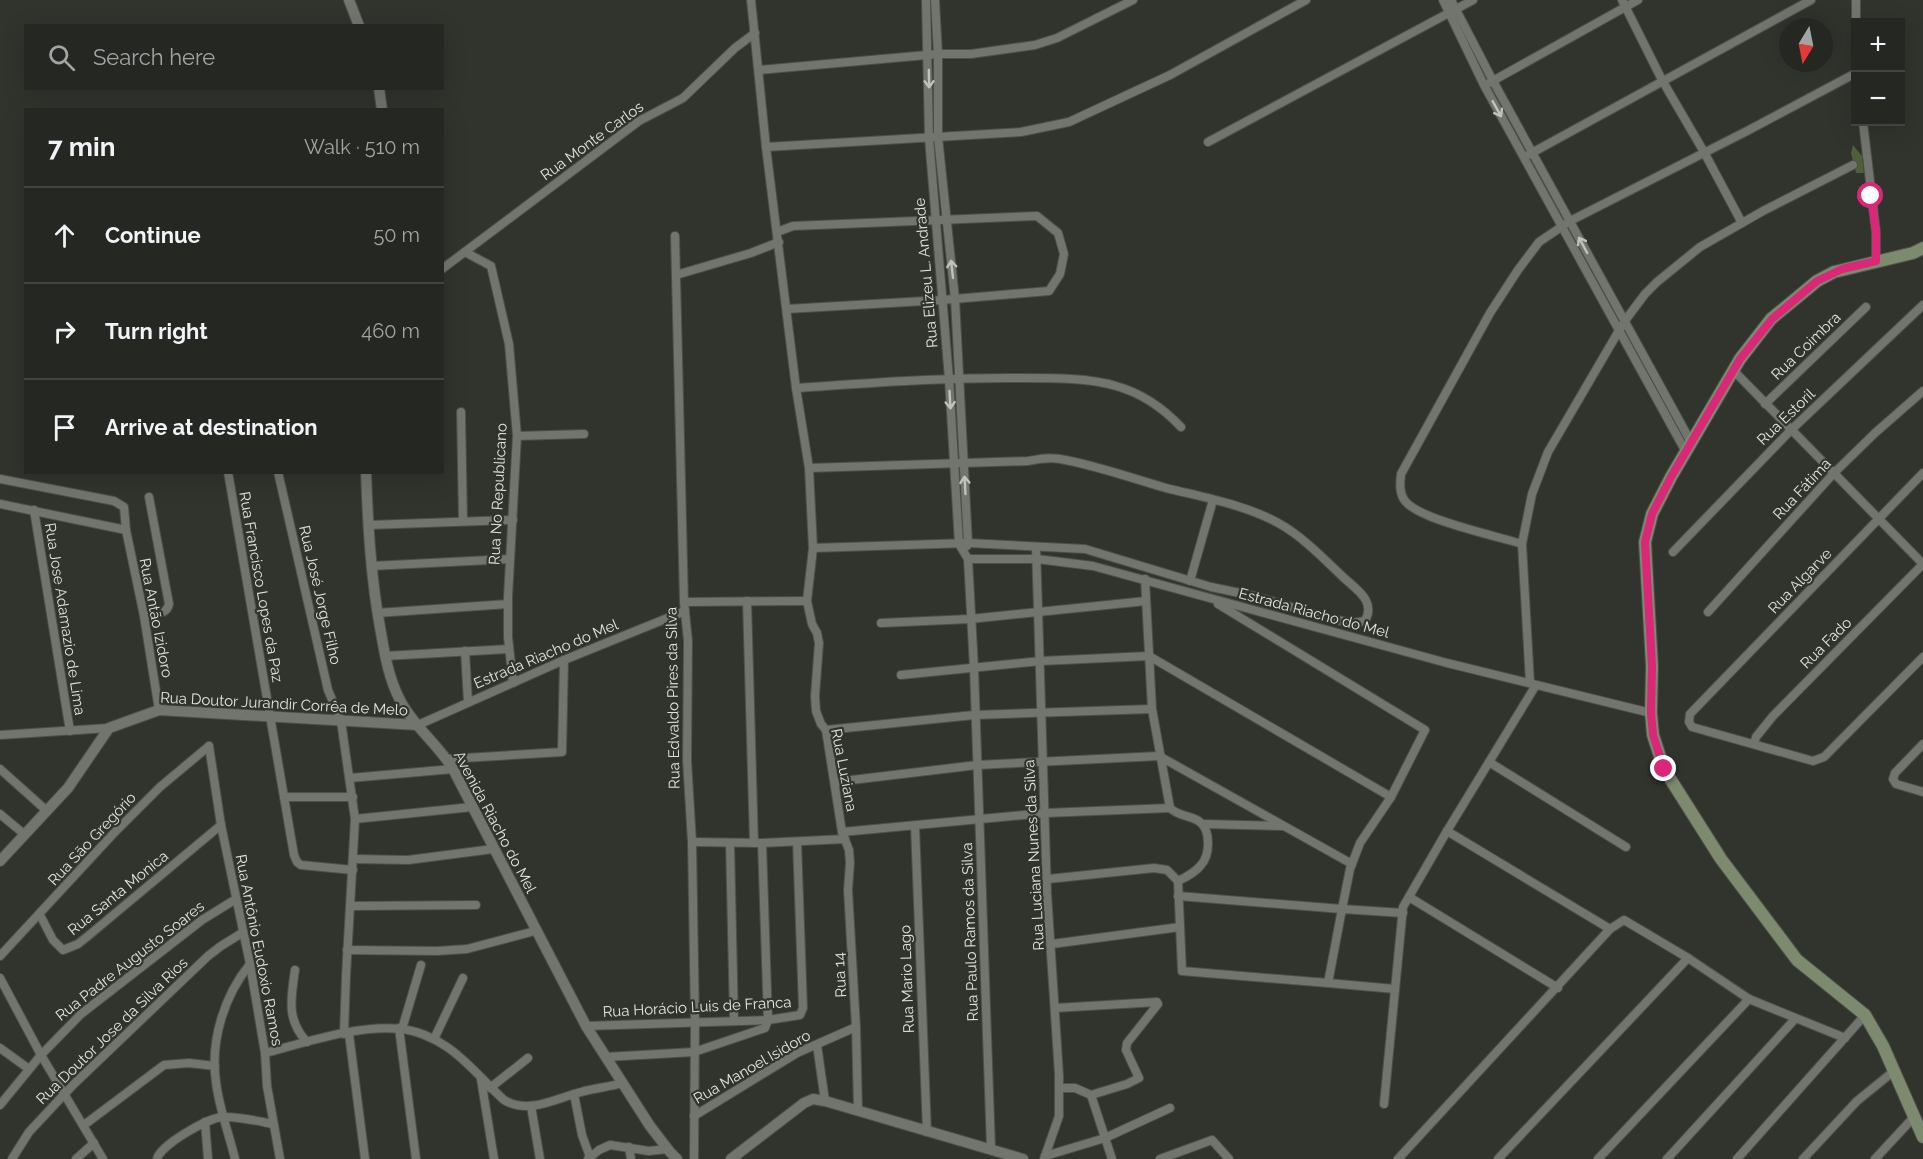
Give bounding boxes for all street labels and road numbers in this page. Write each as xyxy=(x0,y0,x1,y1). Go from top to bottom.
street label: Rua Monte Carlos xyxy=(537,98,647,184)
street label: Rua Elizeu L. Andrade xyxy=(910,197,942,349)
street label: Rua Coimbra xyxy=(1768,308,1844,384)
street label: Rua Estoril xyxy=(1753,384,1819,449)
street label: Rua No Republicano xyxy=(485,423,511,565)
street label: Rua Fátima xyxy=(1769,455,1835,523)
street label: Rua Francisco Lopes da Paz xyxy=(235,490,287,684)
street label: Rua Jose Adamazio de Lima xyxy=(41,522,89,716)
street label: Rua José Jorge Filho xyxy=(295,524,345,667)
street label: Rua Algarve xyxy=(1764,545,1836,617)
street label: Rua Antão Izidoro xyxy=(136,557,176,679)
street label: Estrada Riacho do Mel xyxy=(1237,584,1392,642)
street label: Rua Edvaldo Pires da Silva xyxy=(662,607,684,789)
street label: Rua Fado xyxy=(1797,614,1855,672)
street label: Estrada Riacho do Mel xyxy=(471,615,622,693)
street label: Rua Doutor Jurandir Corrêa de Melo xyxy=(160,689,408,719)
street label: Rua Luziana xyxy=(827,727,861,813)
street label: Avenida Riacho do Mel xyxy=(450,748,541,897)
street label: Rua Luciana Nunes da Silva xyxy=(1020,759,1048,951)
street label: Rua São Gregório xyxy=(44,789,140,889)
street label: Rua Paulo Ramos da Silva xyxy=(958,842,982,1022)
street label: Rua Santa Monica xyxy=(64,847,172,939)
street label: Rua Antônio Eudoxio Ramos xyxy=(232,853,286,1047)
street label: Rua Padre Augusto Soares xyxy=(52,897,208,1025)
street label: Rua Mario Lago xyxy=(896,925,918,1033)
street label: Rua 14 xyxy=(830,952,850,998)
street label: Rua Doutor Jose da Silva Rios xyxy=(32,954,192,1108)
street label: Rua Horácio Luis de Franca xyxy=(602,993,792,1021)
street label: Rua Manoel Isidoro xyxy=(690,1026,814,1108)

